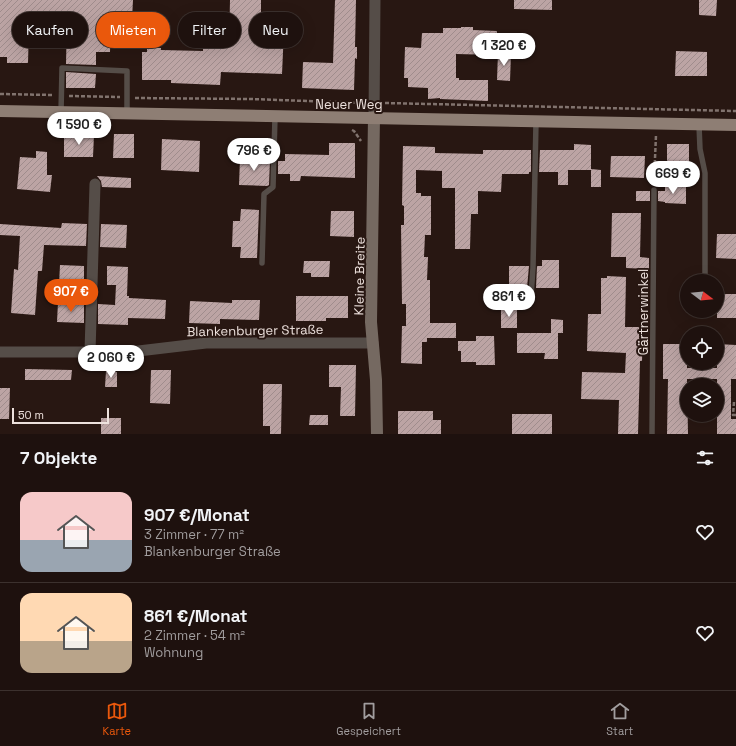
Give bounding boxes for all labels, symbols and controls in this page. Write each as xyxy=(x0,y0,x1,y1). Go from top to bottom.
chip: Kaufen xyxy=(12,12,88,48)
chip: Mieten xyxy=(96,12,170,48)
chip: Filter xyxy=(178,12,241,48)
chip: Neu xyxy=(249,12,303,48)
pin: 1 320 € xyxy=(467,33,541,67)
text: 1 320 € xyxy=(481,37,527,54)
street label: Neuer Weg xyxy=(315,96,383,113)
pin: 1 590 € xyxy=(42,112,116,146)
text: 1 590 € xyxy=(56,116,102,133)
pin: 796 € xyxy=(226,138,282,172)
text: 796 € xyxy=(236,142,272,159)
pin: 669 € xyxy=(645,161,701,195)
text: 669 € xyxy=(655,165,691,182)
street label: Kleine Breite xyxy=(350,237,369,315)
street label: Gärtnerwinkel xyxy=(635,269,652,355)
north arrow xyxy=(680,274,724,318)
map controls xyxy=(680,274,724,422)
pin: 907 € xyxy=(43,279,99,313)
text: 907 € xyxy=(53,283,89,300)
pin: 861 € xyxy=(481,284,537,318)
text: 861 € xyxy=(492,288,526,305)
street label: Blankenburger Straße xyxy=(186,321,324,340)
button: locate xyxy=(680,326,724,370)
pin: 2 060 € xyxy=(74,345,148,379)
text: 2 060 € xyxy=(87,349,135,366)
button: layers xyxy=(680,378,724,422)
scale bar xyxy=(12,406,109,425)
text: 50 m xyxy=(18,408,44,422)
text: 7 Objekte xyxy=(20,447,97,469)
icon: filters xyxy=(694,447,716,469)
text: 907 €/Monat xyxy=(144,504,250,526)
icon: home xyxy=(52,508,100,556)
icon: heart xyxy=(694,521,716,543)
text: 3 Zimmer · 77 m² xyxy=(144,526,244,543)
text: Blankenburger Straße xyxy=(144,543,281,560)
text: 861 €/Monat xyxy=(144,605,248,627)
icon: home xyxy=(52,609,100,657)
icon: heart xyxy=(694,622,716,644)
text: 2 Zimmer · 54 m² xyxy=(144,627,245,644)
text: Wohnung xyxy=(144,644,203,661)
tab: Karte xyxy=(103,700,131,738)
tab: Gespeichert xyxy=(336,700,401,738)
tab: Start xyxy=(606,700,633,738)

